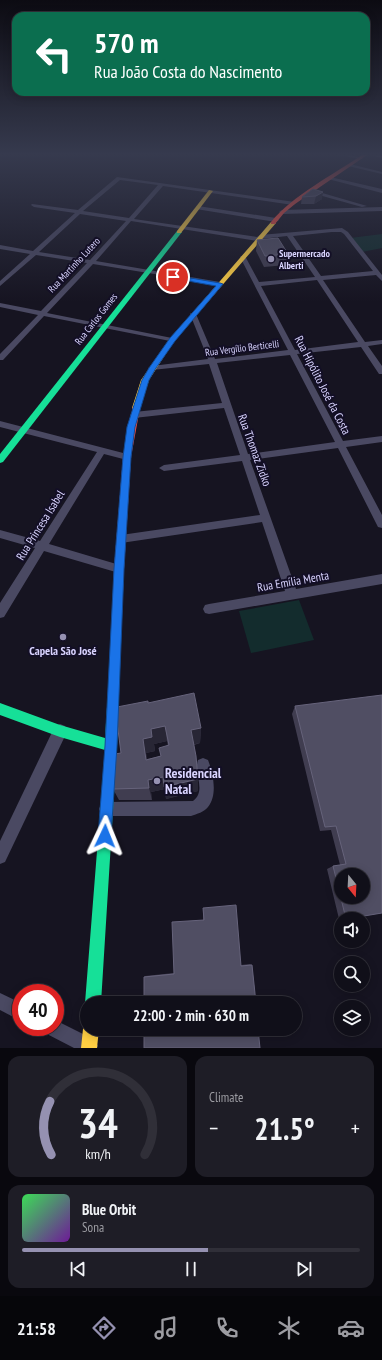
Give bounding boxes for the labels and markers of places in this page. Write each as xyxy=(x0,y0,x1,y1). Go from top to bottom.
place label: Supermercado Alberti xyxy=(278,247,330,272)
marker: Supermercado Alberti xyxy=(266,254,276,264)
pin xyxy=(156,260,190,294)
marker: Capela São José xyxy=(58,632,68,642)
place label: Capela São José xyxy=(29,643,97,658)
place label: Residencial Natal xyxy=(165,764,222,798)
marker: Residencial Natal xyxy=(152,776,162,786)

